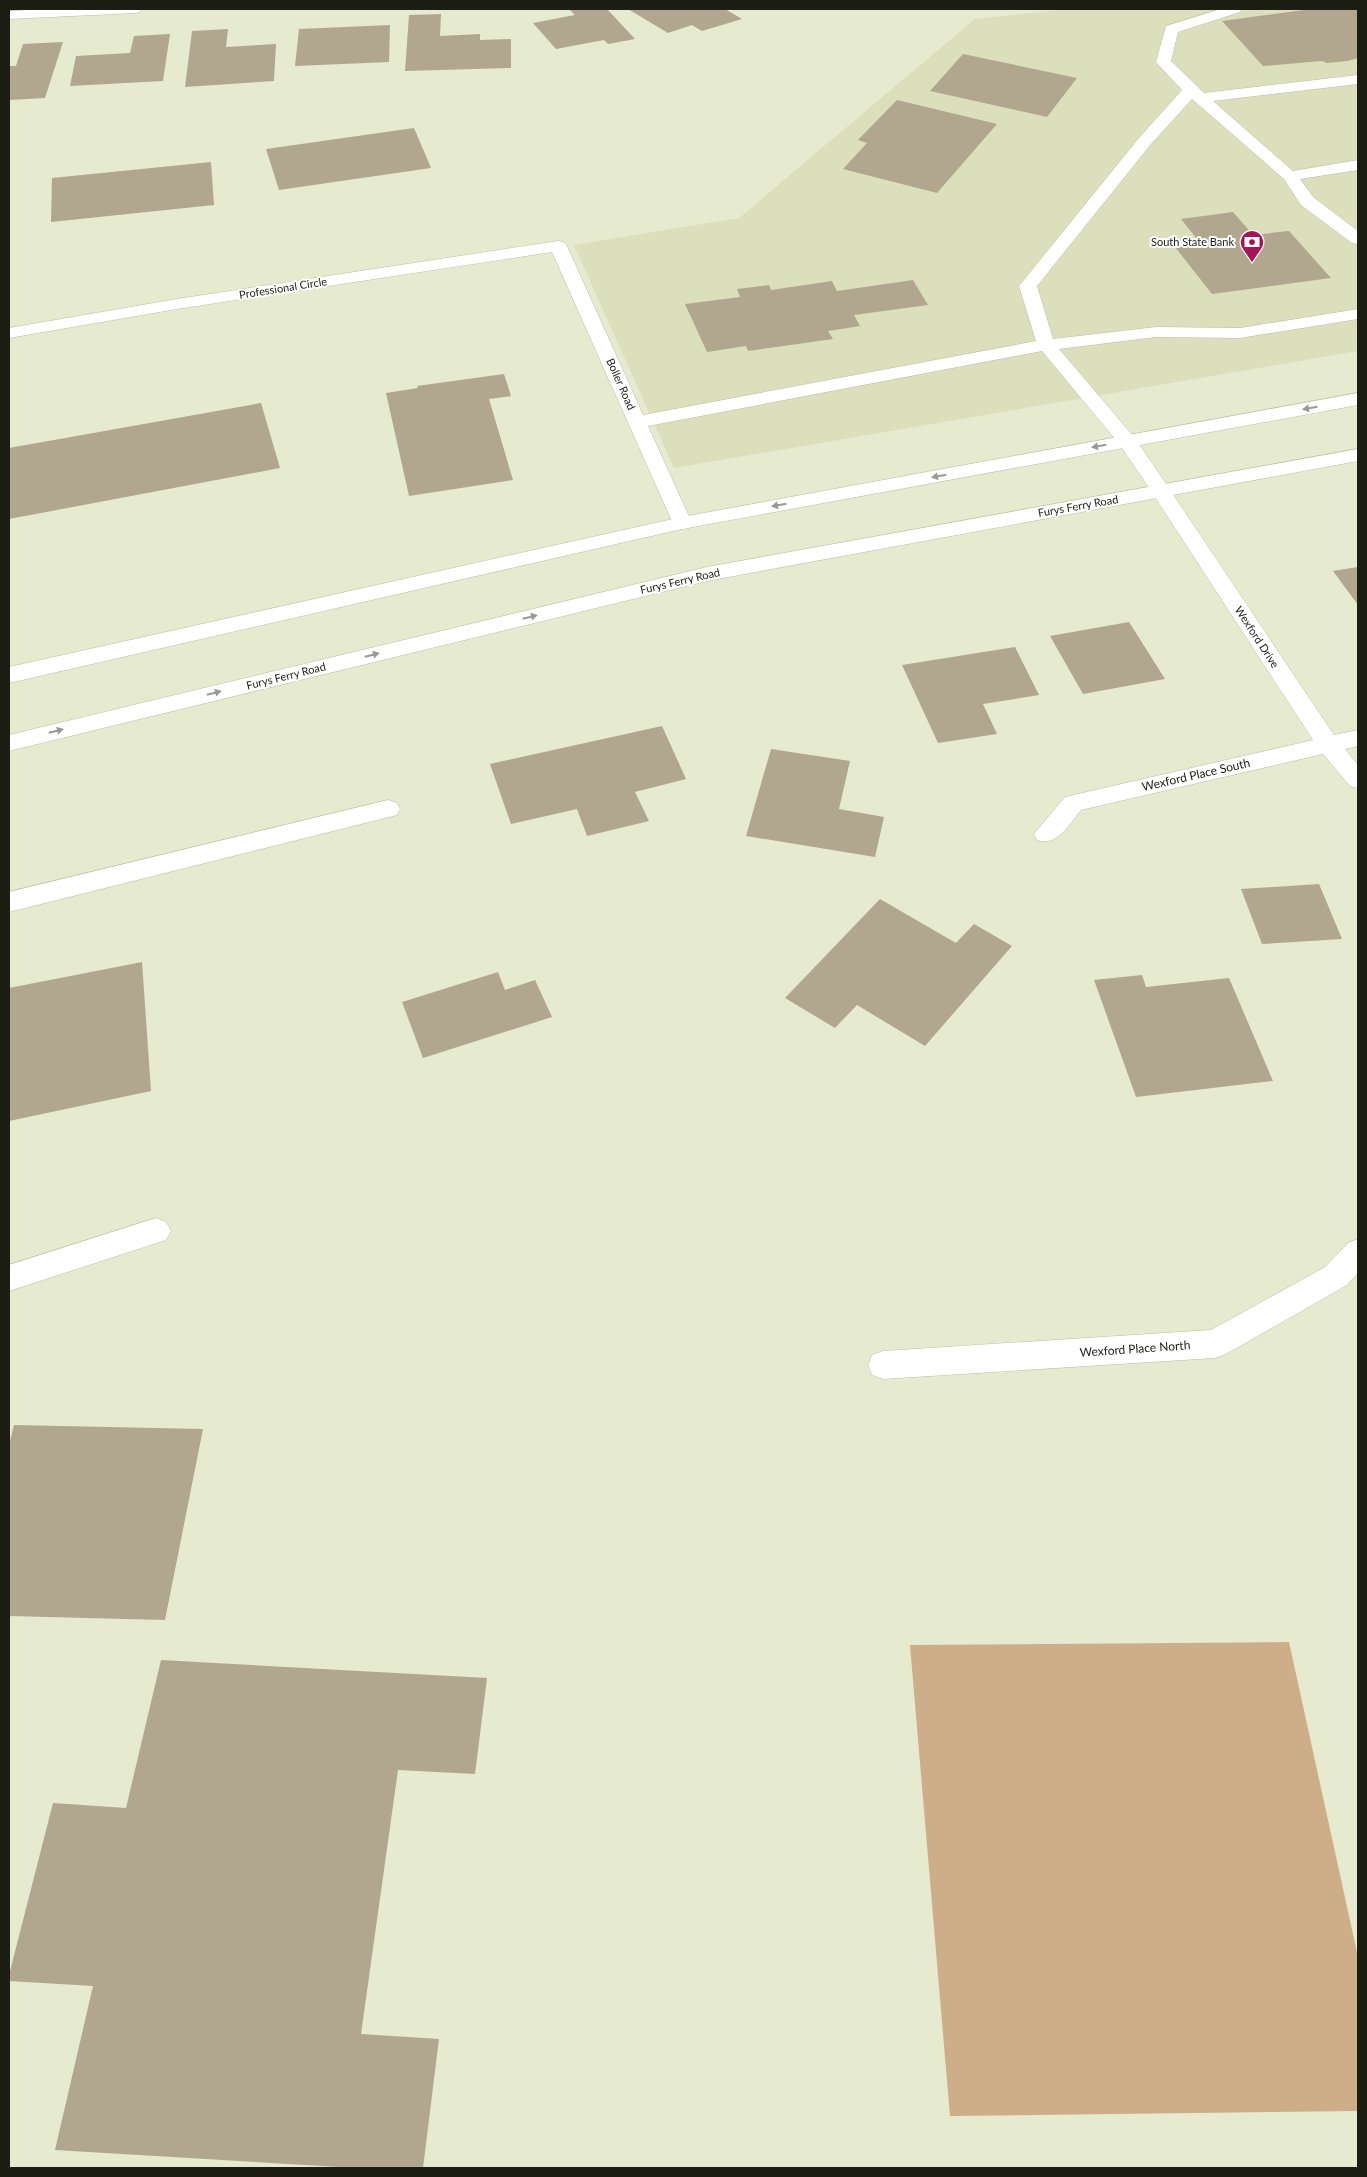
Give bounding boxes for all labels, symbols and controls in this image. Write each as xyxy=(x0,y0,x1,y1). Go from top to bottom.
bank icon: South State Bank xyxy=(1239,229,1265,263)
place label: South State Bank xyxy=(1151,235,1234,248)
street label: Professional Circle xyxy=(238,274,328,301)
street label: Boller Road xyxy=(604,356,639,412)
one-way arrow xyxy=(1302,404,1318,412)
one-way arrow xyxy=(1090,443,1106,451)
one-way arrow xyxy=(931,472,947,480)
street label: Furys Ferry Road xyxy=(1037,492,1119,519)
one-way arrow xyxy=(771,501,787,509)
street label: Furys Ferry Road xyxy=(639,565,721,596)
street label: Wexford Drive xyxy=(1233,603,1282,670)
one-way arrow xyxy=(523,613,538,621)
one-way arrow xyxy=(365,651,380,659)
street label: Furys Ferry Road xyxy=(245,659,327,692)
one-way arrow xyxy=(207,689,222,697)
one-way arrow xyxy=(49,727,64,735)
street label: Wexford Place South xyxy=(1140,755,1251,794)
street label: Wexford Place North xyxy=(1079,1337,1191,1360)

